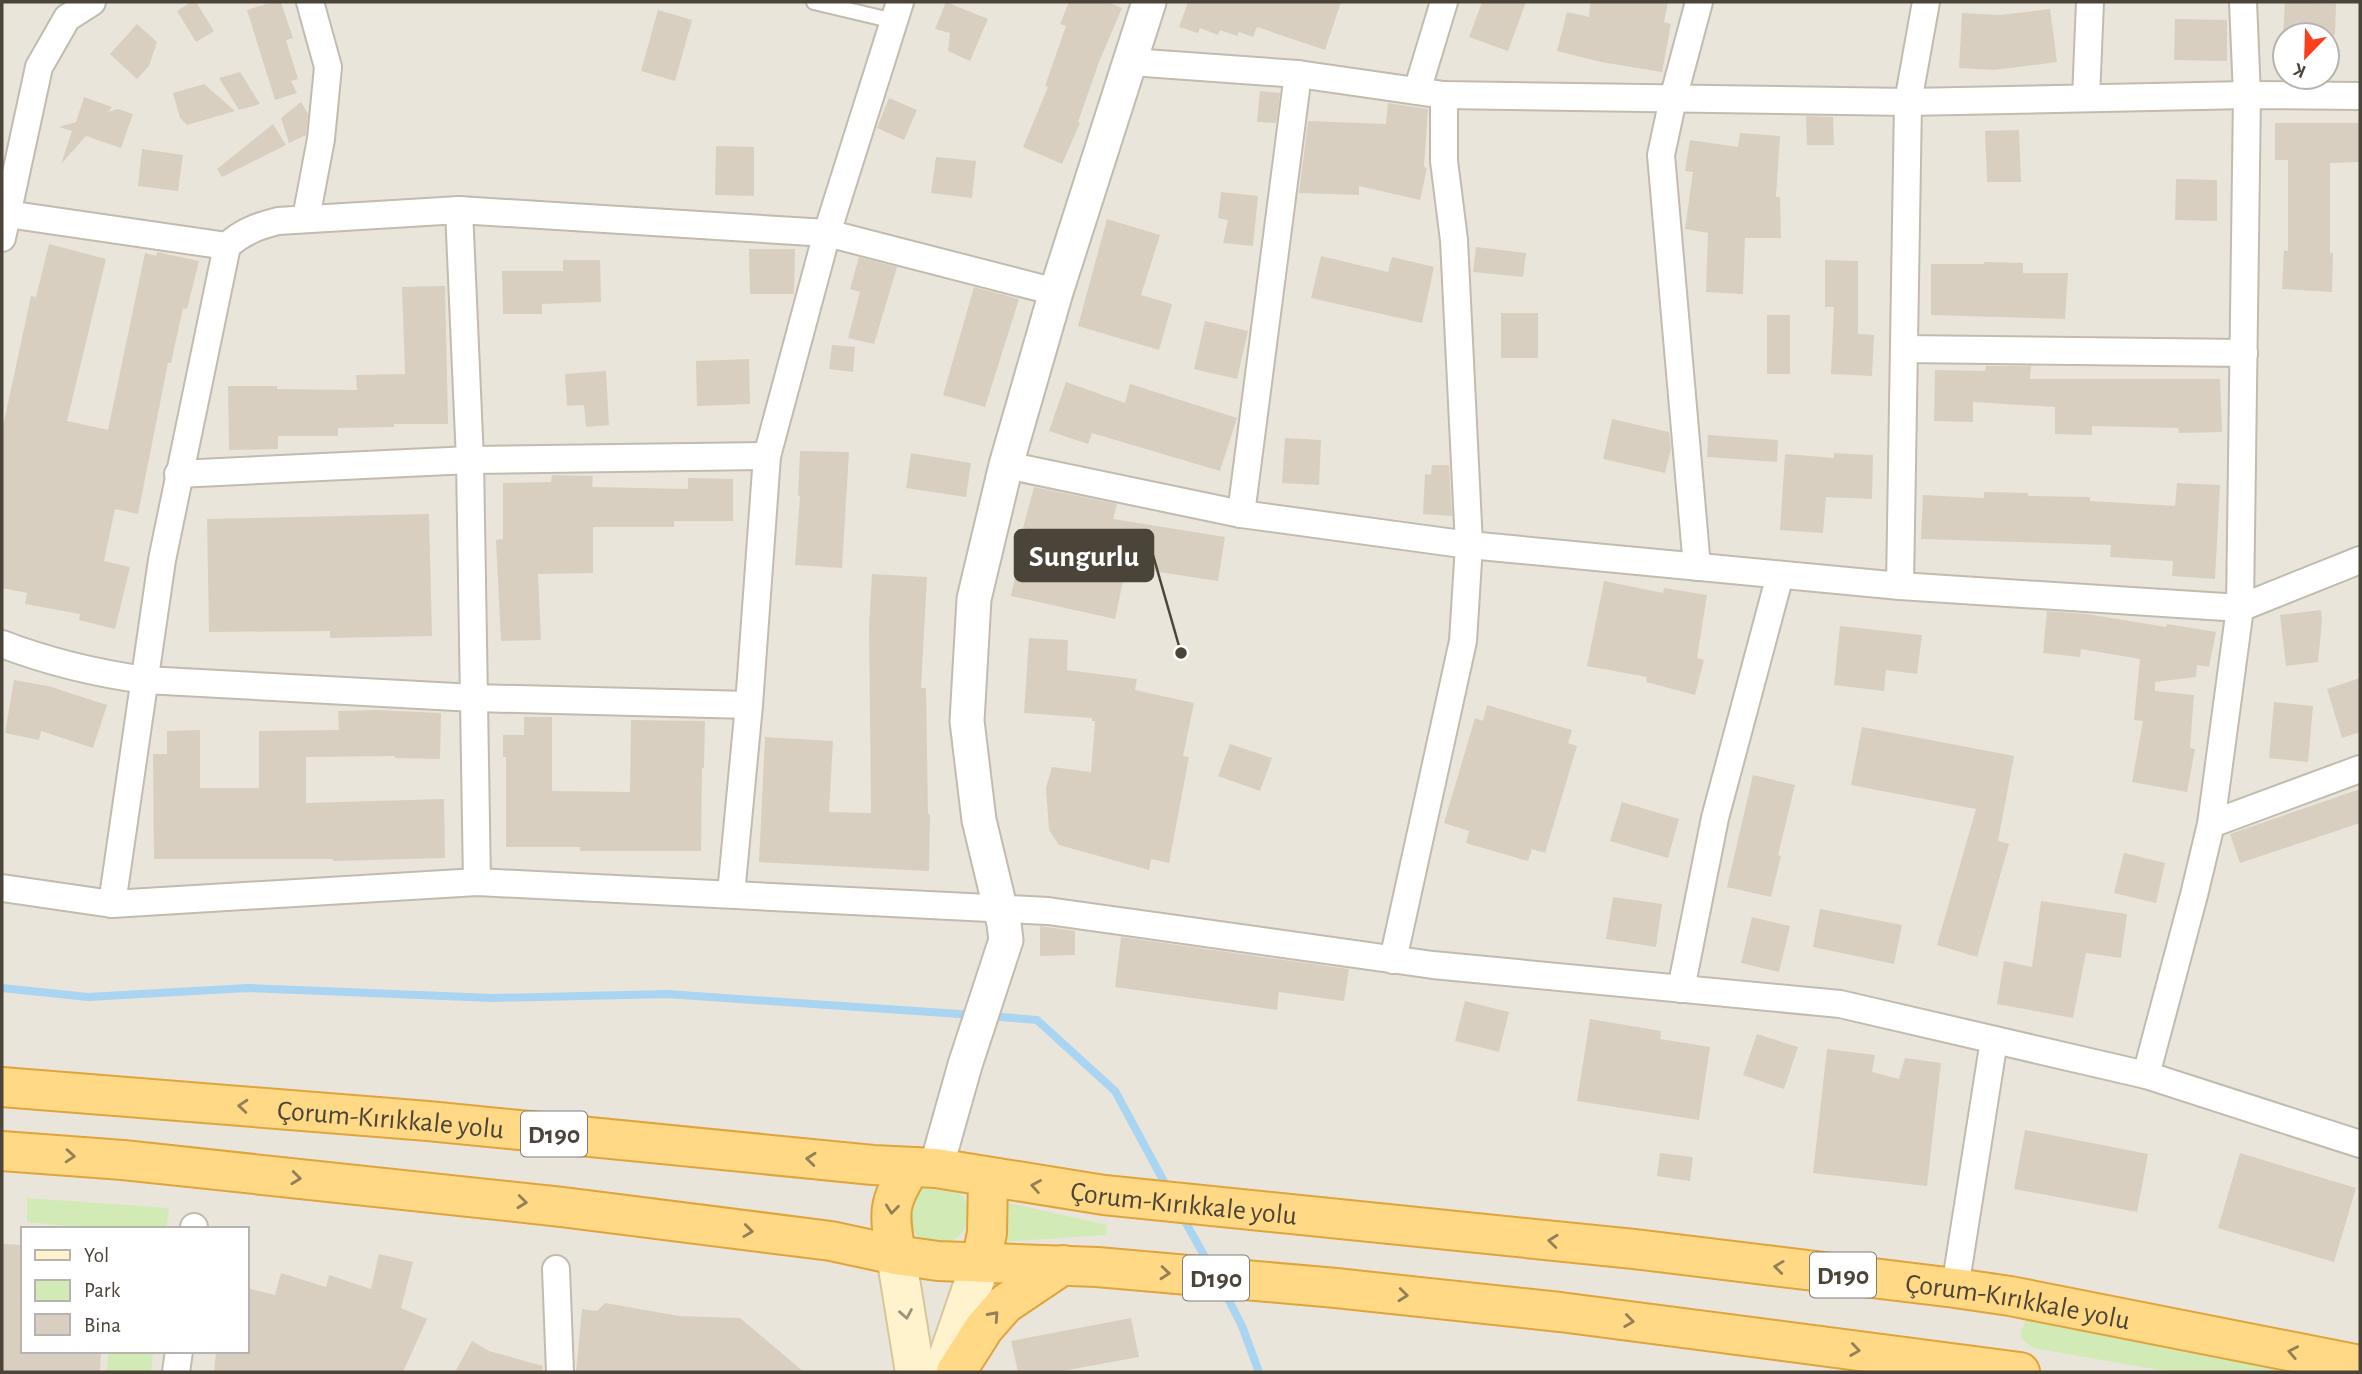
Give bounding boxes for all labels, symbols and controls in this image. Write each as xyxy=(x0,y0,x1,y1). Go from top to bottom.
north arrow xyxy=(2271,21,2341,91)
text: K xyxy=(2290,59,2309,81)
callout: Sungurlu xyxy=(1015,530,1153,581)
text: Sungurlu xyxy=(1029,542,1140,572)
street label: Çorum-Kırıkkale yolu xyxy=(276,1097,505,1144)
one-way arrow xyxy=(237,1099,248,1114)
road number: D190 xyxy=(521,1112,587,1156)
one-way arrow xyxy=(65,1148,76,1163)
one-way arrow xyxy=(805,1151,817,1166)
one-way arrow xyxy=(291,1170,302,1185)
street label: Çorum-Kırıkkale yolu xyxy=(1068,1178,1298,1231)
one-way arrow xyxy=(1030,1179,1042,1194)
one-way arrow xyxy=(517,1195,528,1210)
one-way arrow xyxy=(885,1204,900,1215)
one-way arrow xyxy=(742,1223,754,1238)
legend xyxy=(21,1227,248,1353)
one-way arrow xyxy=(1547,1233,1559,1248)
text: Yol xyxy=(84,1245,109,1266)
road number: D190 xyxy=(1810,1252,1876,1298)
road number: D190 xyxy=(1183,1256,1249,1301)
one-way arrow xyxy=(1773,1259,1785,1274)
one-way arrow xyxy=(1160,1265,1171,1280)
street label: Çorum-Kırıkkale yolu xyxy=(1904,1270,2132,1335)
text: Park xyxy=(84,1280,121,1301)
one-way arrow xyxy=(1398,1287,1409,1302)
one-way arrow xyxy=(898,1308,913,1320)
one-way arrow xyxy=(986,1311,999,1324)
one-way arrow xyxy=(1624,1313,1635,1328)
text: Bina xyxy=(84,1315,121,1336)
one-way arrow xyxy=(1849,1343,1861,1358)
one-way arrow xyxy=(2287,1345,2299,1360)

